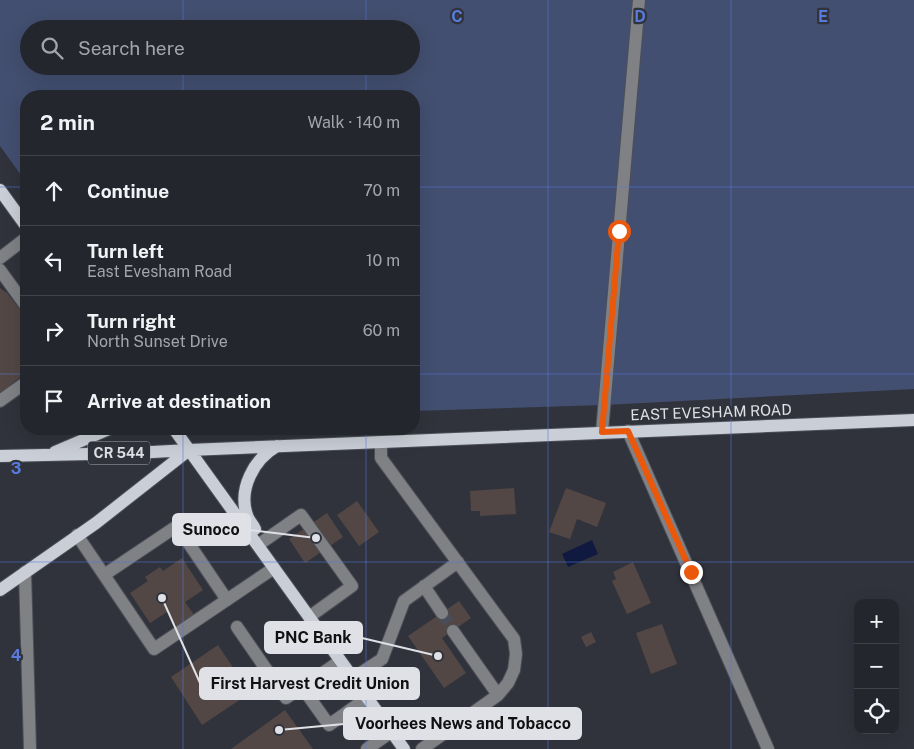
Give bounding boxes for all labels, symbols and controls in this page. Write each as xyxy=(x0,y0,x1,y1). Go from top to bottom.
text: C xyxy=(451,7,463,26)
text: D xyxy=(634,7,646,26)
text: E xyxy=(818,7,828,26)
search box xyxy=(20,20,420,75)
icon: search xyxy=(38,34,66,62)
text: Search here xyxy=(78,37,185,59)
text: 2 min xyxy=(40,110,95,135)
text: Walk · 140 m xyxy=(307,113,400,132)
icon: ahead xyxy=(40,177,68,205)
text: Continue xyxy=(87,180,169,202)
text: 70 m xyxy=(363,181,400,200)
route start xyxy=(608,220,631,243)
text: Turn left xyxy=(87,240,164,262)
icon: left xyxy=(40,247,68,275)
text: 10 m xyxy=(366,251,400,270)
text: East Evesham Road xyxy=(87,262,232,281)
text: Turn right xyxy=(87,310,176,332)
icon: right xyxy=(40,317,68,345)
text: 60 m xyxy=(363,321,400,340)
text: North Sunset Drive xyxy=(87,332,228,351)
icon: arrive xyxy=(40,387,68,415)
text: Arrive at destination xyxy=(87,390,271,412)
street label: EAST EVESHAM ROAD xyxy=(630,401,792,423)
road number: CR 544 xyxy=(88,442,150,464)
text: 3 xyxy=(11,459,21,478)
callout: Sunoco xyxy=(173,514,250,545)
text: Sunoco xyxy=(182,520,240,539)
route end xyxy=(680,561,703,584)
map controls xyxy=(854,599,899,734)
button: + xyxy=(854,599,899,644)
callout: PNC Bank xyxy=(265,622,362,653)
text: PNC Bank xyxy=(275,628,351,647)
button: − xyxy=(854,644,899,689)
text: 4 xyxy=(11,646,22,665)
callout: First Harvest Credit Union xyxy=(200,668,419,699)
text: First Harvest Credit Union xyxy=(210,674,410,693)
button: locate xyxy=(854,689,899,734)
callout: Voorhees News and Tobacco xyxy=(344,708,581,739)
text: Voorhees News and Tobacco xyxy=(355,714,571,733)

